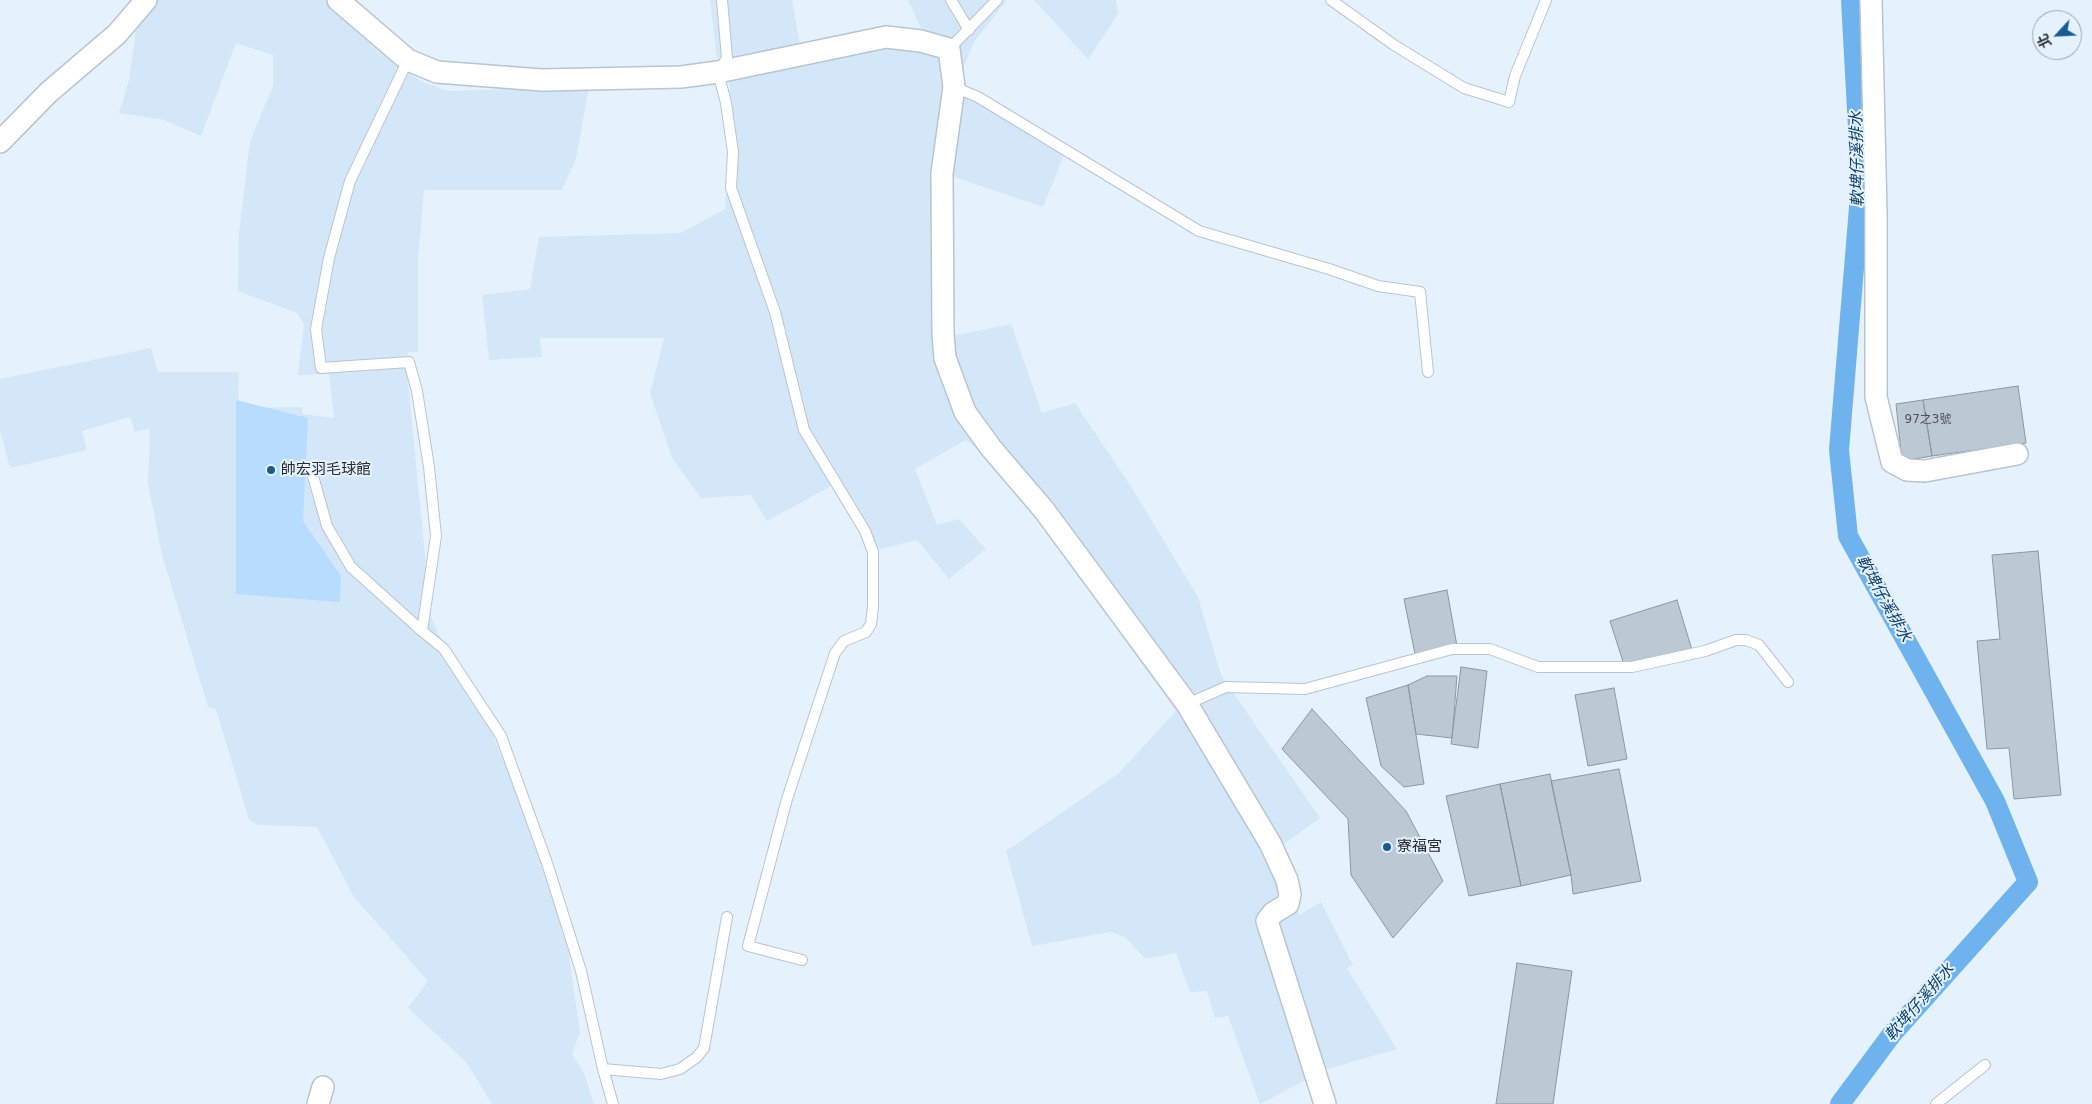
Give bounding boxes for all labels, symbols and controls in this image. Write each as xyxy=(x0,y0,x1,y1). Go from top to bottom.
north arrow xyxy=(2032,10,2082,60)
text: 北 xyxy=(2034,31,2055,51)
water label: 軟埤仔溪排水 xyxy=(1848,111,1868,207)
house number: 97之3號 xyxy=(1905,413,1951,427)
place label: 帥宏羽毛球館 xyxy=(281,461,371,479)
marker: 帥宏羽毛球館 xyxy=(265,464,277,476)
water label: 軟埤仔溪排水 xyxy=(1851,552,1915,646)
place label: 寮福宮 xyxy=(1397,838,1442,856)
marker: 寮福宮 xyxy=(1381,841,1393,853)
water label: 軟埤仔溪排水 xyxy=(1881,960,1959,1046)

